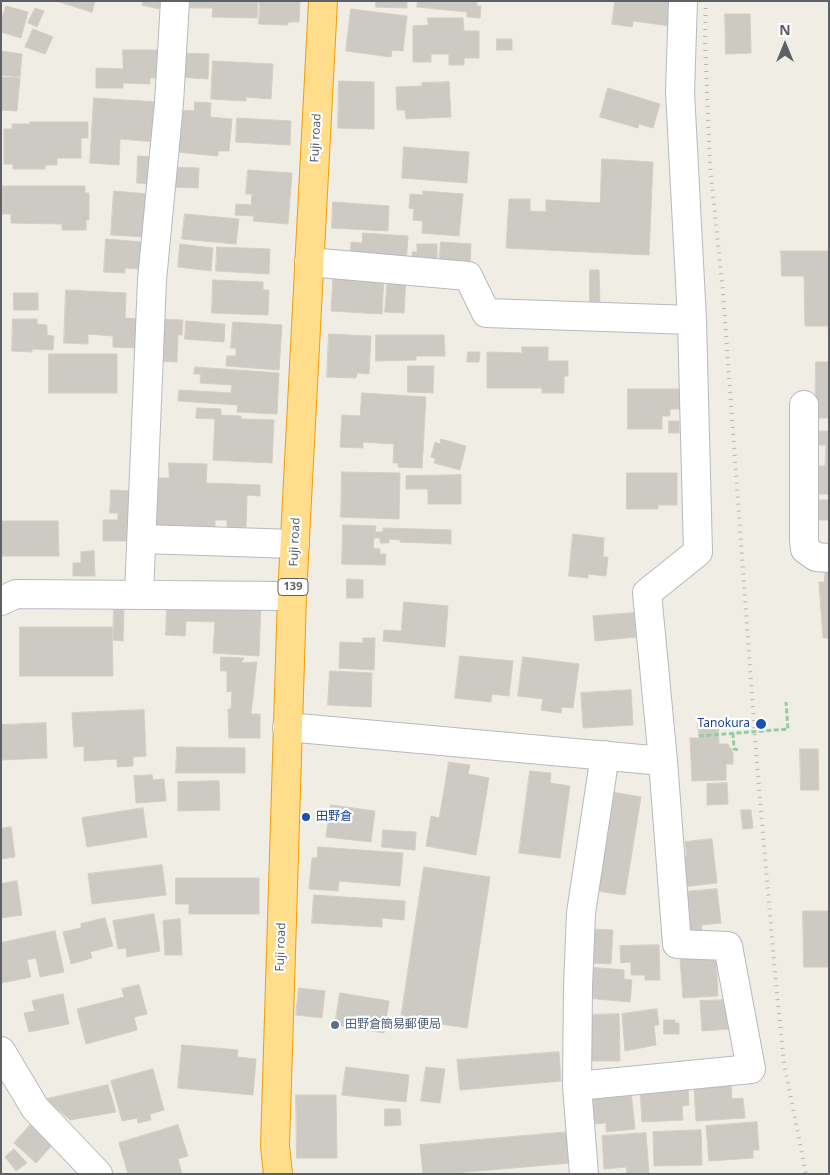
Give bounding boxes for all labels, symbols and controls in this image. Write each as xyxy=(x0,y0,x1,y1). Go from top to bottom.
north arrow xyxy=(760,20,810,70)
text: N xyxy=(779,20,791,39)
street label: Fuji road xyxy=(308,113,324,163)
street label: Fuji road xyxy=(287,517,303,567)
road number: 139 xyxy=(278,578,308,596)
place label: Tanokura xyxy=(698,717,750,731)
marker: Tanokura xyxy=(754,717,768,731)
place label: 田野倉 xyxy=(316,810,352,824)
marker: 田野倉 xyxy=(300,811,312,823)
street label: Fuji road xyxy=(273,922,289,972)
place label: 田野倉簡易郵便局 xyxy=(345,1018,441,1032)
marker: 田野倉簡易郵便局 xyxy=(329,1019,341,1031)

